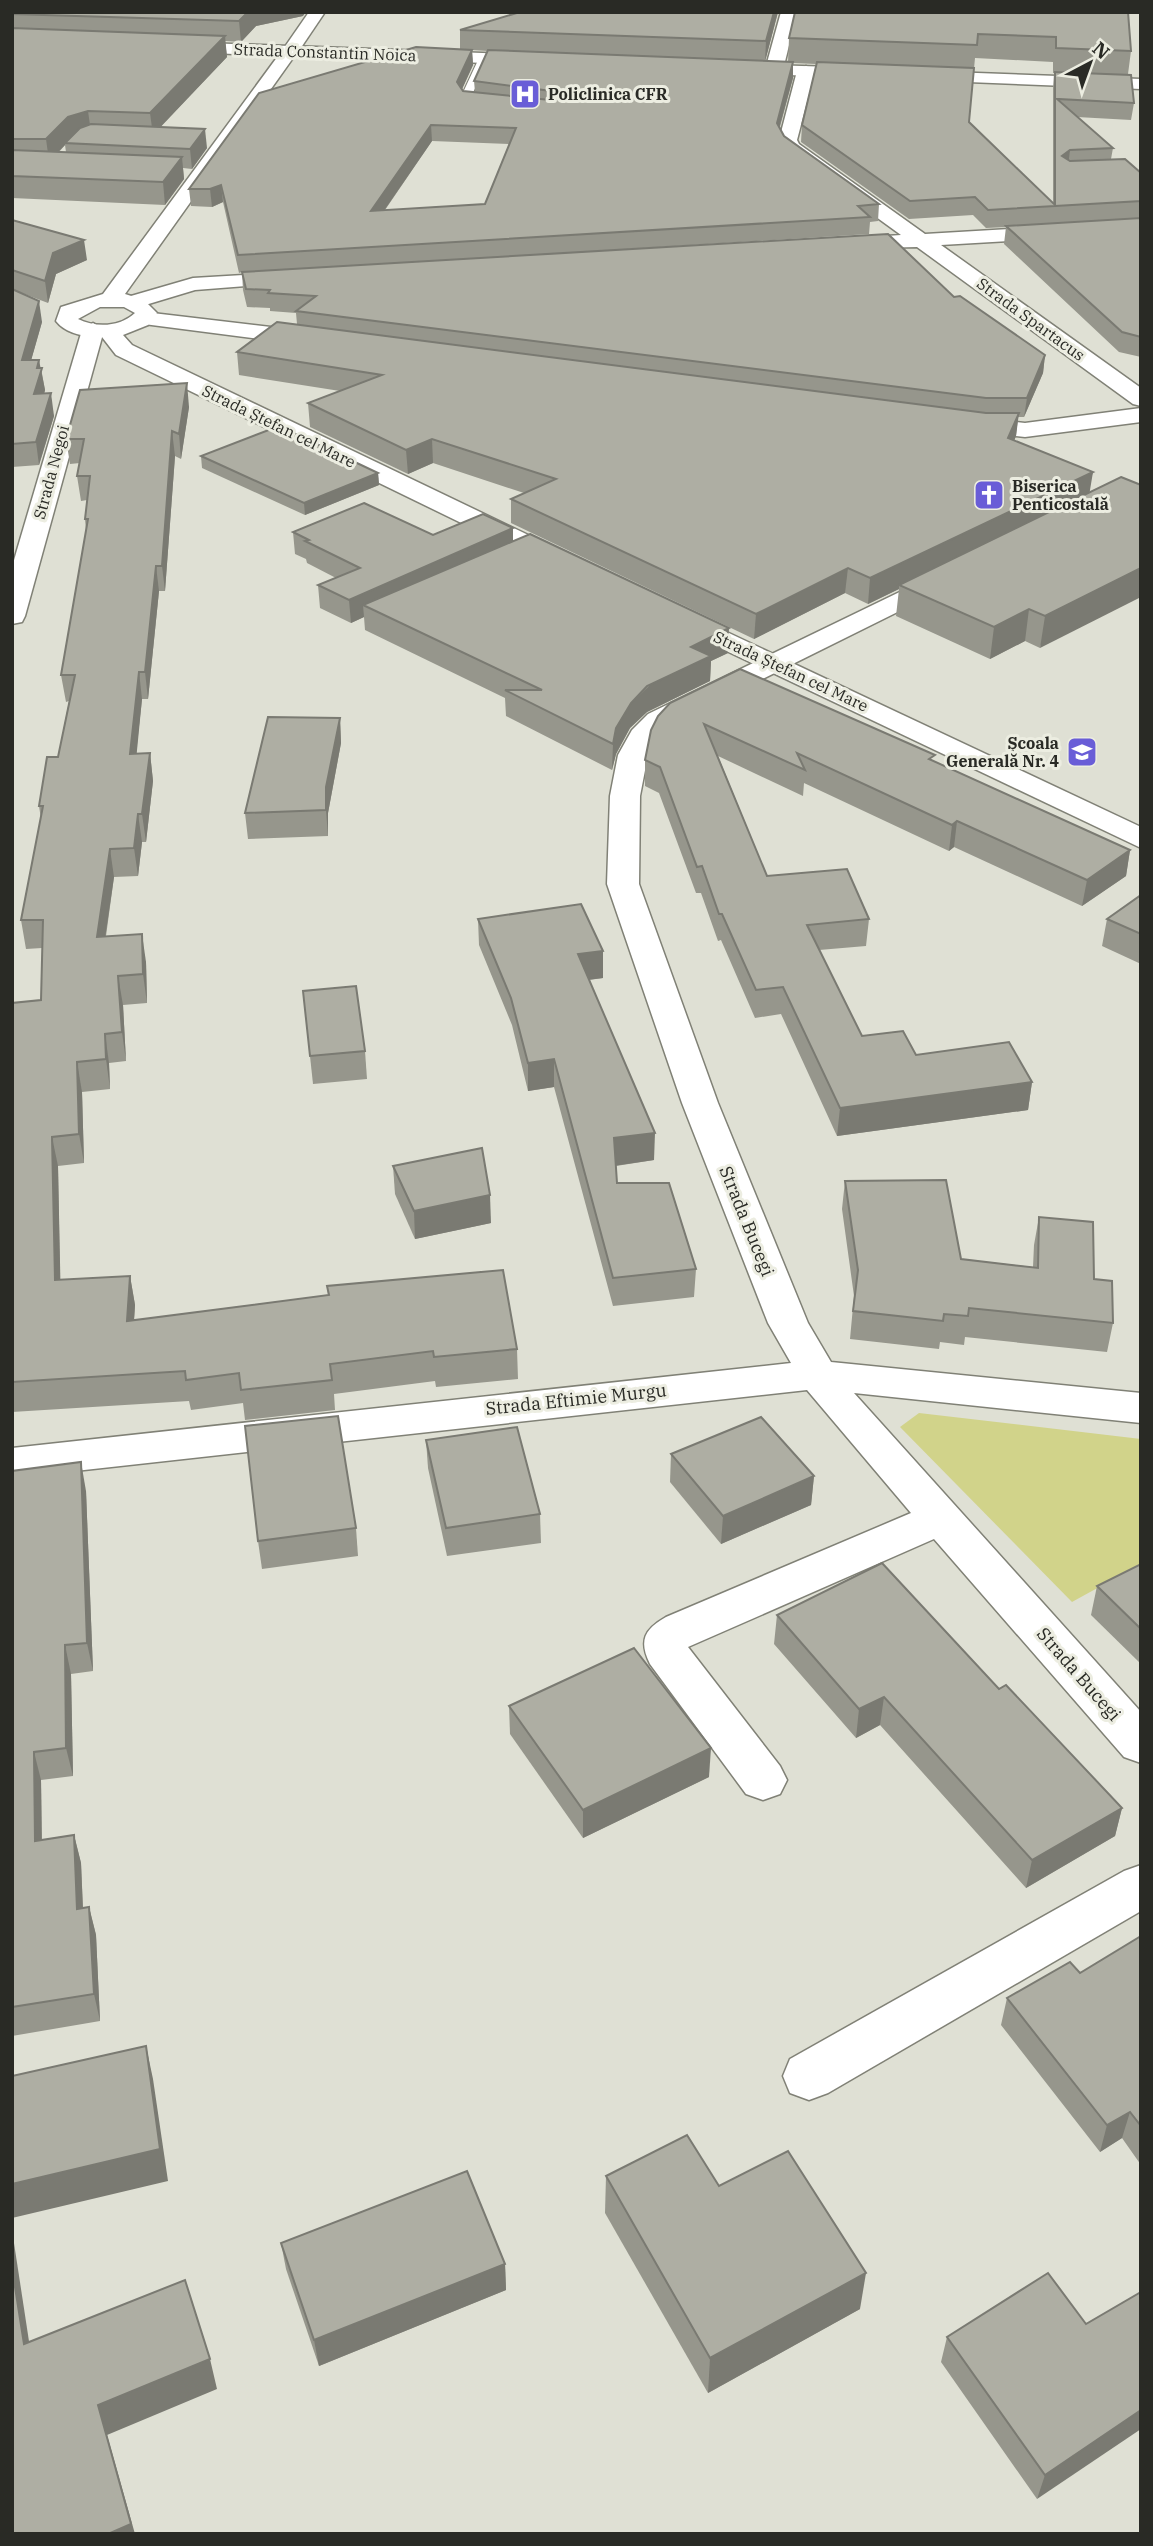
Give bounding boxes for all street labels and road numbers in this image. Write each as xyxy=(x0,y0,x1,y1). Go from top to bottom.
street label: Strada Constantin Noica xyxy=(233,39,417,65)
street label: Strada Spartacus xyxy=(973,273,1089,365)
street label: Strada Ștefan cel Mare xyxy=(199,380,359,472)
street label: Strada Negoi xyxy=(29,423,73,521)
street label: Strada Ștefan cel Mare xyxy=(710,626,872,716)
street label: Strada Bucegi xyxy=(714,1162,780,1280)
street label: Strada Eftimie Murgu xyxy=(484,1378,668,1420)
street label: Strada Bucegi xyxy=(1032,1622,1126,1726)

